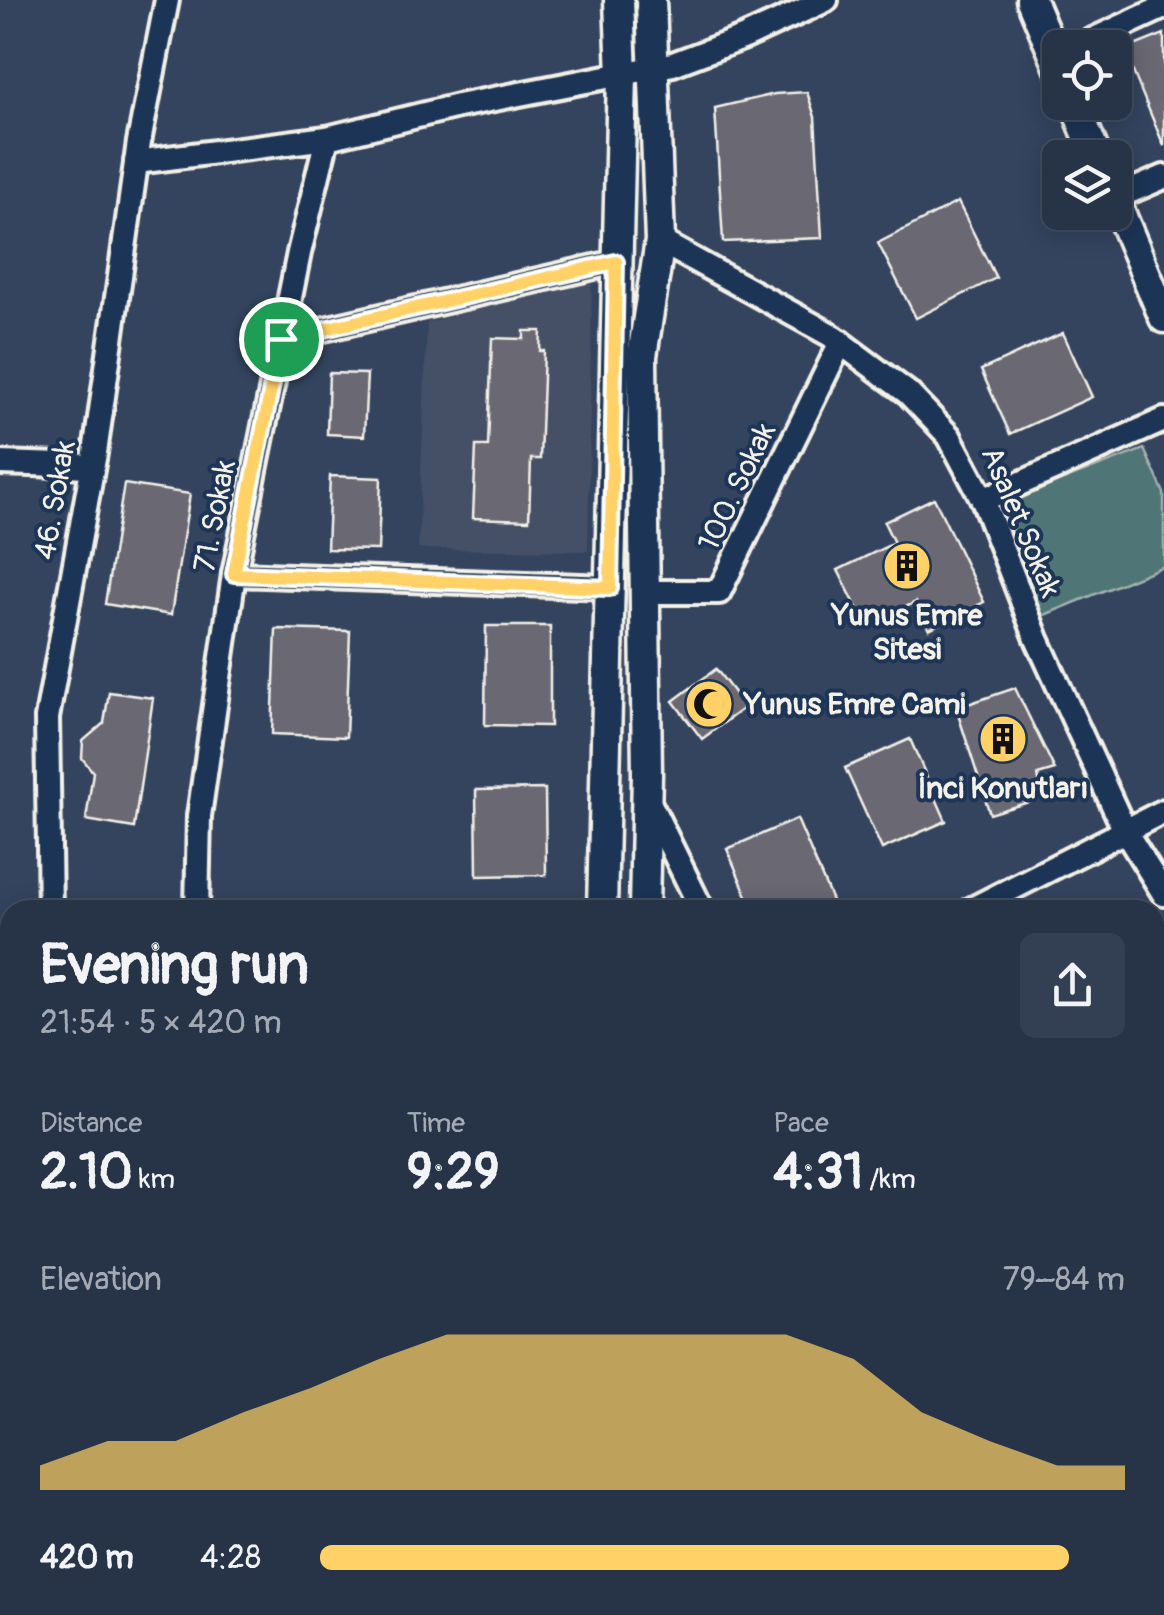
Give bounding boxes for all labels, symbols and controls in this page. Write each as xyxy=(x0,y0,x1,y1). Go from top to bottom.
map controls xyxy=(1042,30,1132,230)
button: locate xyxy=(1042,30,1132,120)
button: layers xyxy=(1042,140,1132,230)
pin xyxy=(239,297,324,382)
icon: arrive xyxy=(254,312,309,367)
street label: 100. Sokak xyxy=(690,416,784,557)
street label: 46. Sokak xyxy=(26,437,84,563)
street label: Asalet Sokak xyxy=(973,441,1069,603)
street label: 71. Sokak xyxy=(186,456,244,575)
building icon: Yunus Emre Sitesi xyxy=(881,540,933,592)
place label: Yunus Emre Sitesi xyxy=(830,597,984,668)
mosque icon: Yunus Emre Cami xyxy=(683,678,735,730)
place label: Yunus Emre Cami xyxy=(742,686,966,723)
building icon: İnci Konutları xyxy=(977,713,1029,765)
place label: İnci Konutları xyxy=(918,770,1088,807)
text: Evening run xyxy=(40,931,309,1000)
button: share xyxy=(1020,933,1125,1038)
text: 21:54 · 5 × 420 m xyxy=(40,1003,282,1043)
text: Distance xyxy=(40,1106,142,1141)
text: Time xyxy=(407,1106,465,1141)
text: Pace xyxy=(773,1106,829,1141)
text: 2.10 xyxy=(40,1141,133,1204)
text: 9:29 xyxy=(407,1141,499,1204)
text: 4:31 xyxy=(773,1141,863,1204)
text: km xyxy=(133,1162,175,1197)
text: /km xyxy=(863,1162,916,1197)
text: Elevation xyxy=(40,1260,162,1300)
text: 79–84 m xyxy=(1003,1260,1125,1300)
text: 420 m xyxy=(40,1538,134,1578)
text: 4:28 xyxy=(200,1538,261,1578)

